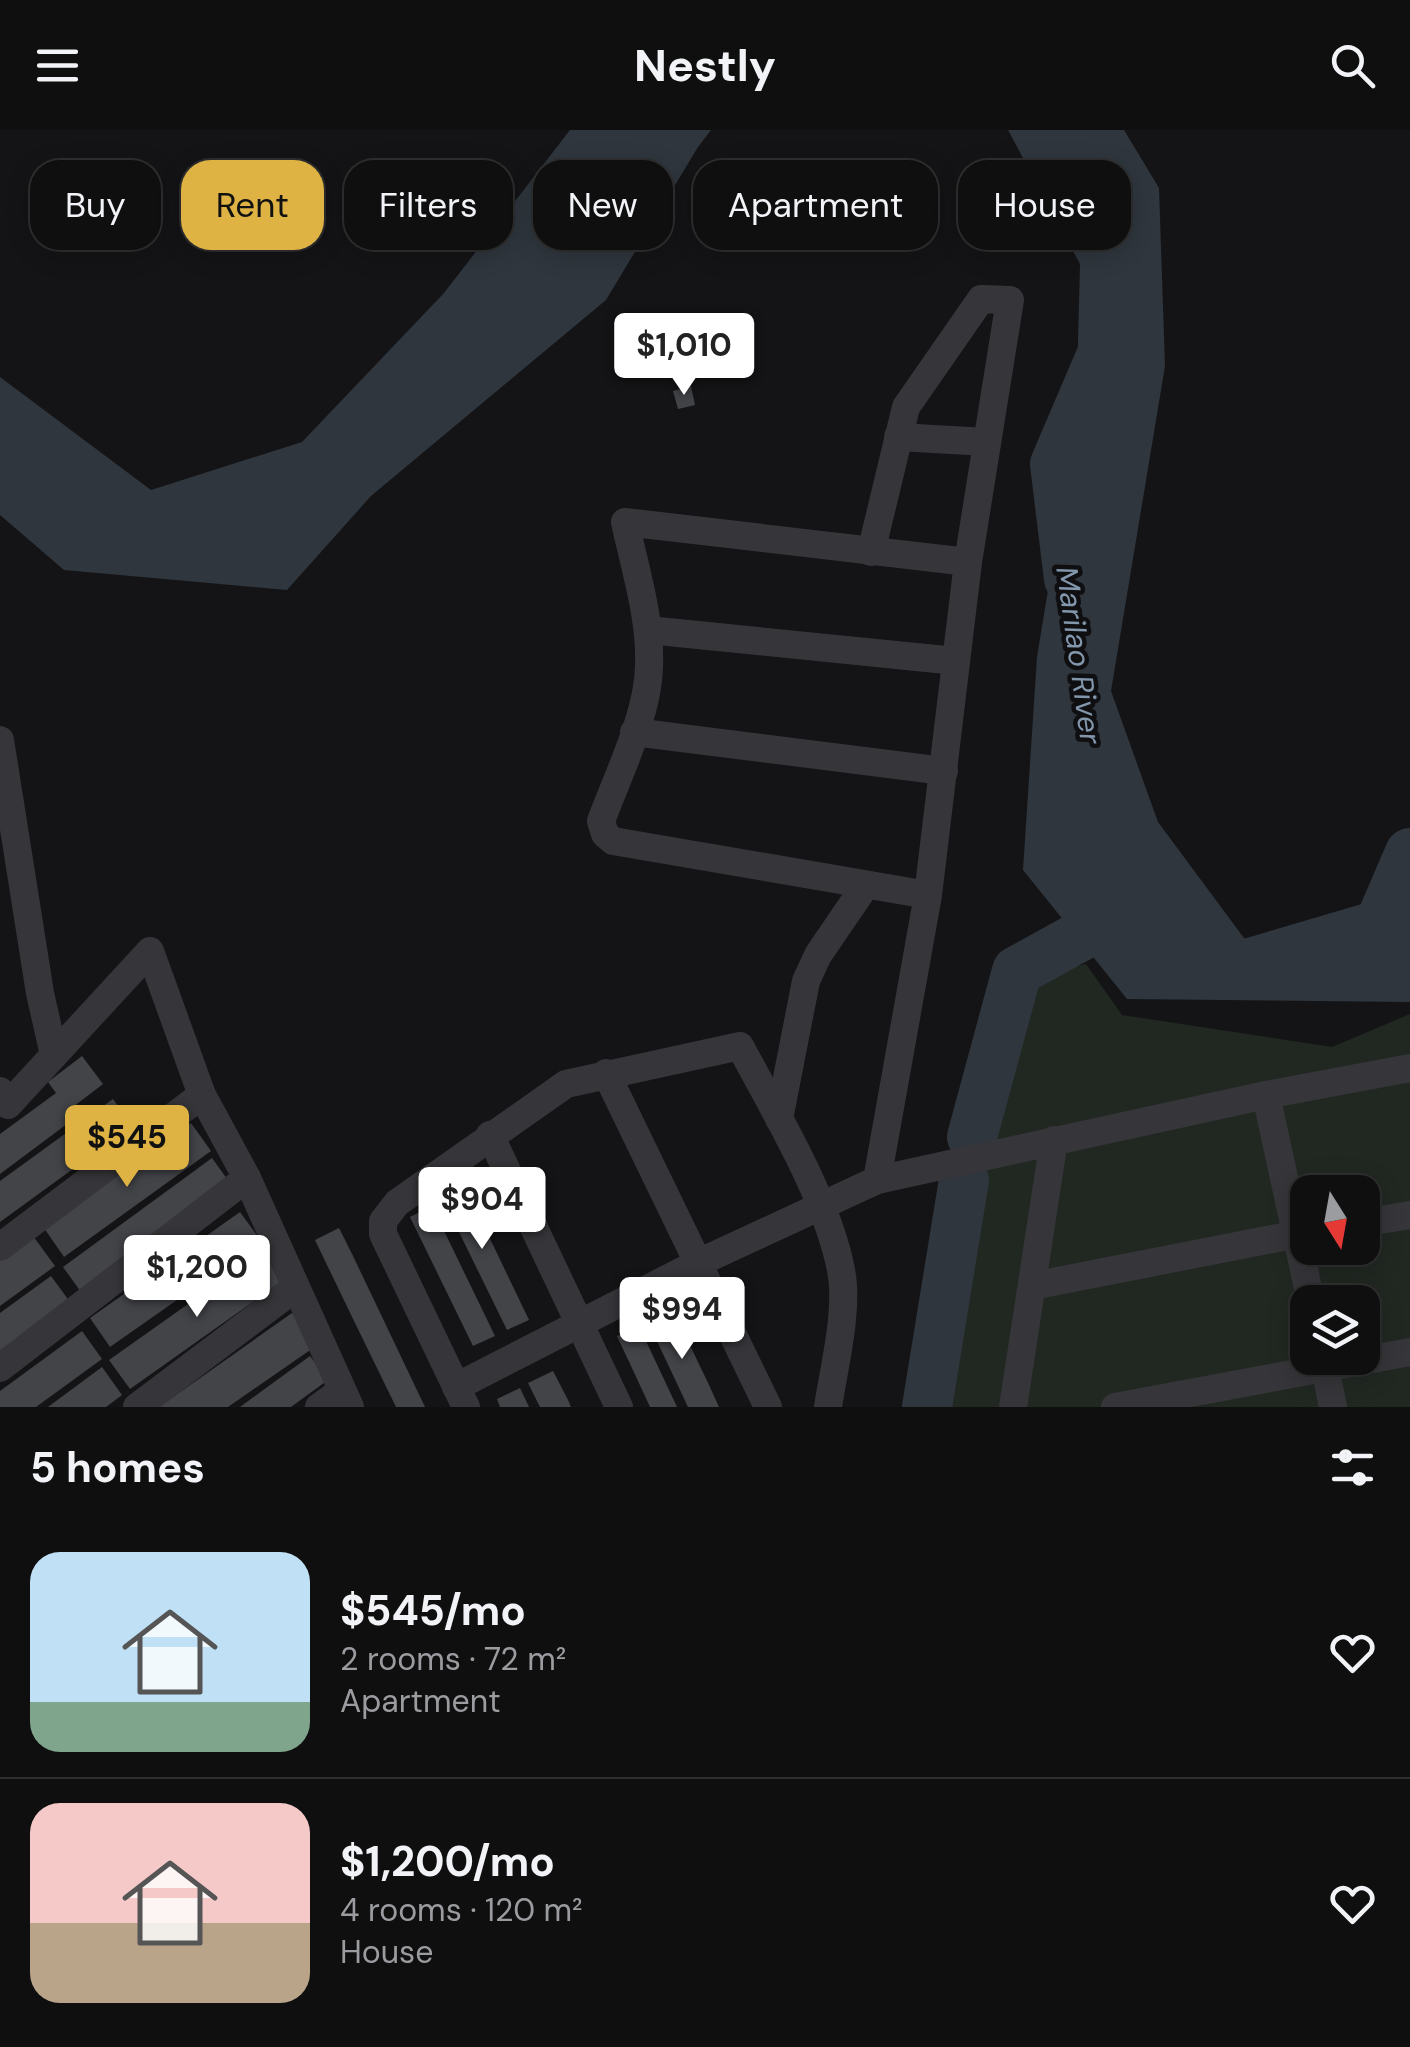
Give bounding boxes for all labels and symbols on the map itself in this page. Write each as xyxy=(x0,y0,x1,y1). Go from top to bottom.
pin: $1,010 xyxy=(603,313,765,398)
water label: Marilao River xyxy=(1047,564,1111,747)
pin: $545 xyxy=(68,1105,186,1190)
pin: $904 xyxy=(423,1167,541,1252)
north arrow xyxy=(1290,1175,1380,1265)
pin: $1,200 xyxy=(116,1235,278,1320)
pin: $994 xyxy=(623,1277,741,1362)

